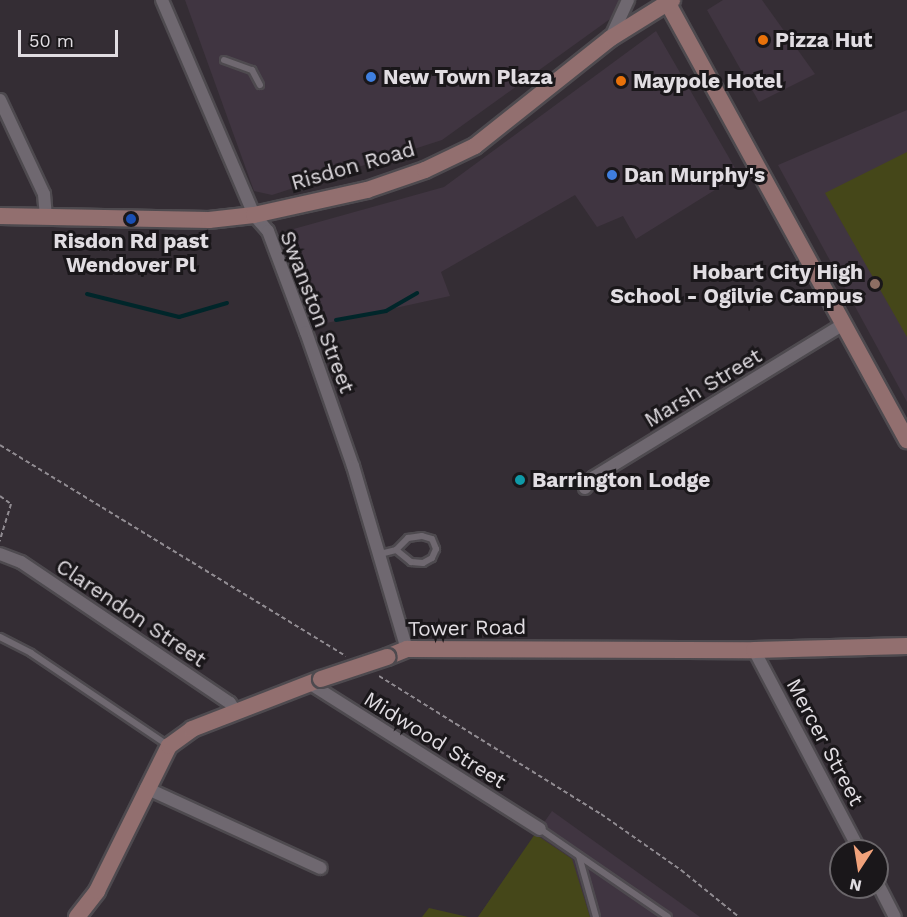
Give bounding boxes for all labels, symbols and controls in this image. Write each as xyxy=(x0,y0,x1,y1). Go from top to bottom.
scale bar xyxy=(21,18,122,56)
place label: Pizza Hut xyxy=(775,27,873,53)
text: 50 m xyxy=(29,30,74,51)
marker: Pizza Hut xyxy=(756,33,770,47)
place label: New Town Plaza xyxy=(383,64,553,90)
place label: Maypole Hotel xyxy=(633,68,782,94)
marker: New Town Plaza xyxy=(364,70,378,84)
marker: Maypole Hotel xyxy=(614,74,628,88)
street label: Risdon Road xyxy=(288,136,418,196)
place label: Dan Murphy's xyxy=(624,162,765,188)
marker: Dan Murphy's xyxy=(605,168,619,182)
marker: Risdon Rd past Wendover Pl xyxy=(124,212,138,226)
street label: Swanston Street xyxy=(275,227,359,397)
place label: Risdon Rd past Wendover Pl xyxy=(53,228,209,278)
place label: Hobart City High School - Ogilvie Campus xyxy=(610,259,863,309)
marker: Hobart City High School - Ogilvie Campus xyxy=(868,277,882,291)
street label: Marsh Street xyxy=(640,343,766,433)
place label: Barrington Lodge xyxy=(532,467,710,493)
marker: Barrington Lodge xyxy=(513,473,527,487)
street label: Clarendon Street xyxy=(51,554,211,672)
street label: Tower Road xyxy=(407,614,527,642)
street label: Mercer Street xyxy=(781,674,869,810)
street label: Midwood Street xyxy=(359,686,511,794)
north arrow xyxy=(829,839,889,899)
text: N xyxy=(848,875,863,896)

